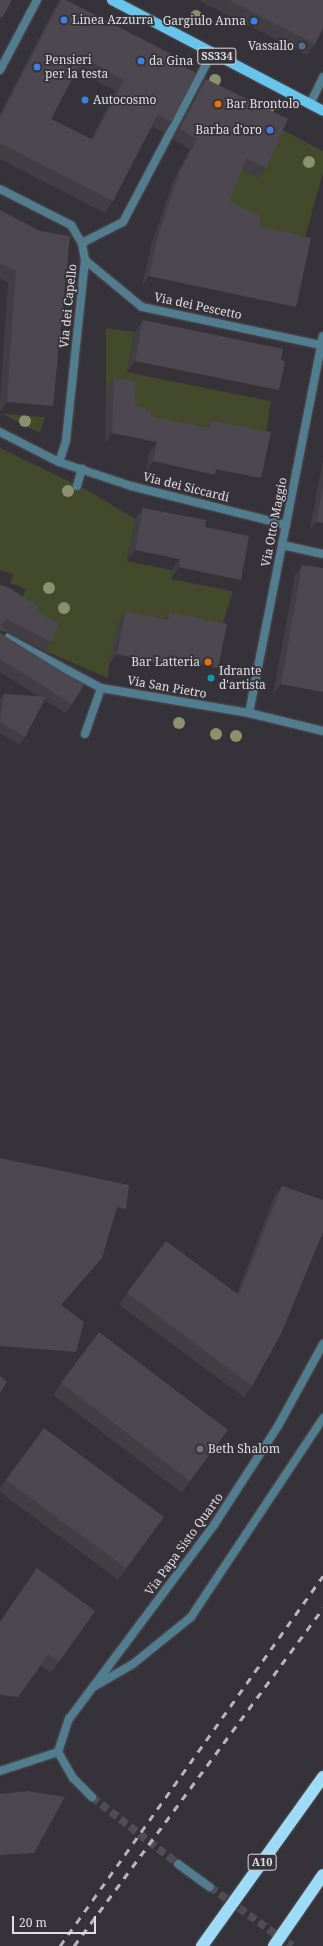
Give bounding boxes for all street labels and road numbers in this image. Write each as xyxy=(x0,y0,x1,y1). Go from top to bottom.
road number: SS334 xyxy=(197,47,237,65)
street label: Via dei Capello xyxy=(56,263,80,349)
street label: Via dei Pescetto xyxy=(153,290,243,322)
street label: Via dei Siccardi xyxy=(141,469,231,505)
street label: Via Otto Maggio xyxy=(258,476,290,568)
street label: Via San Pietro xyxy=(126,673,208,701)
street label: Via Papa Sisto Quarto xyxy=(142,1490,226,1598)
road number: A10 xyxy=(247,1853,277,1871)

